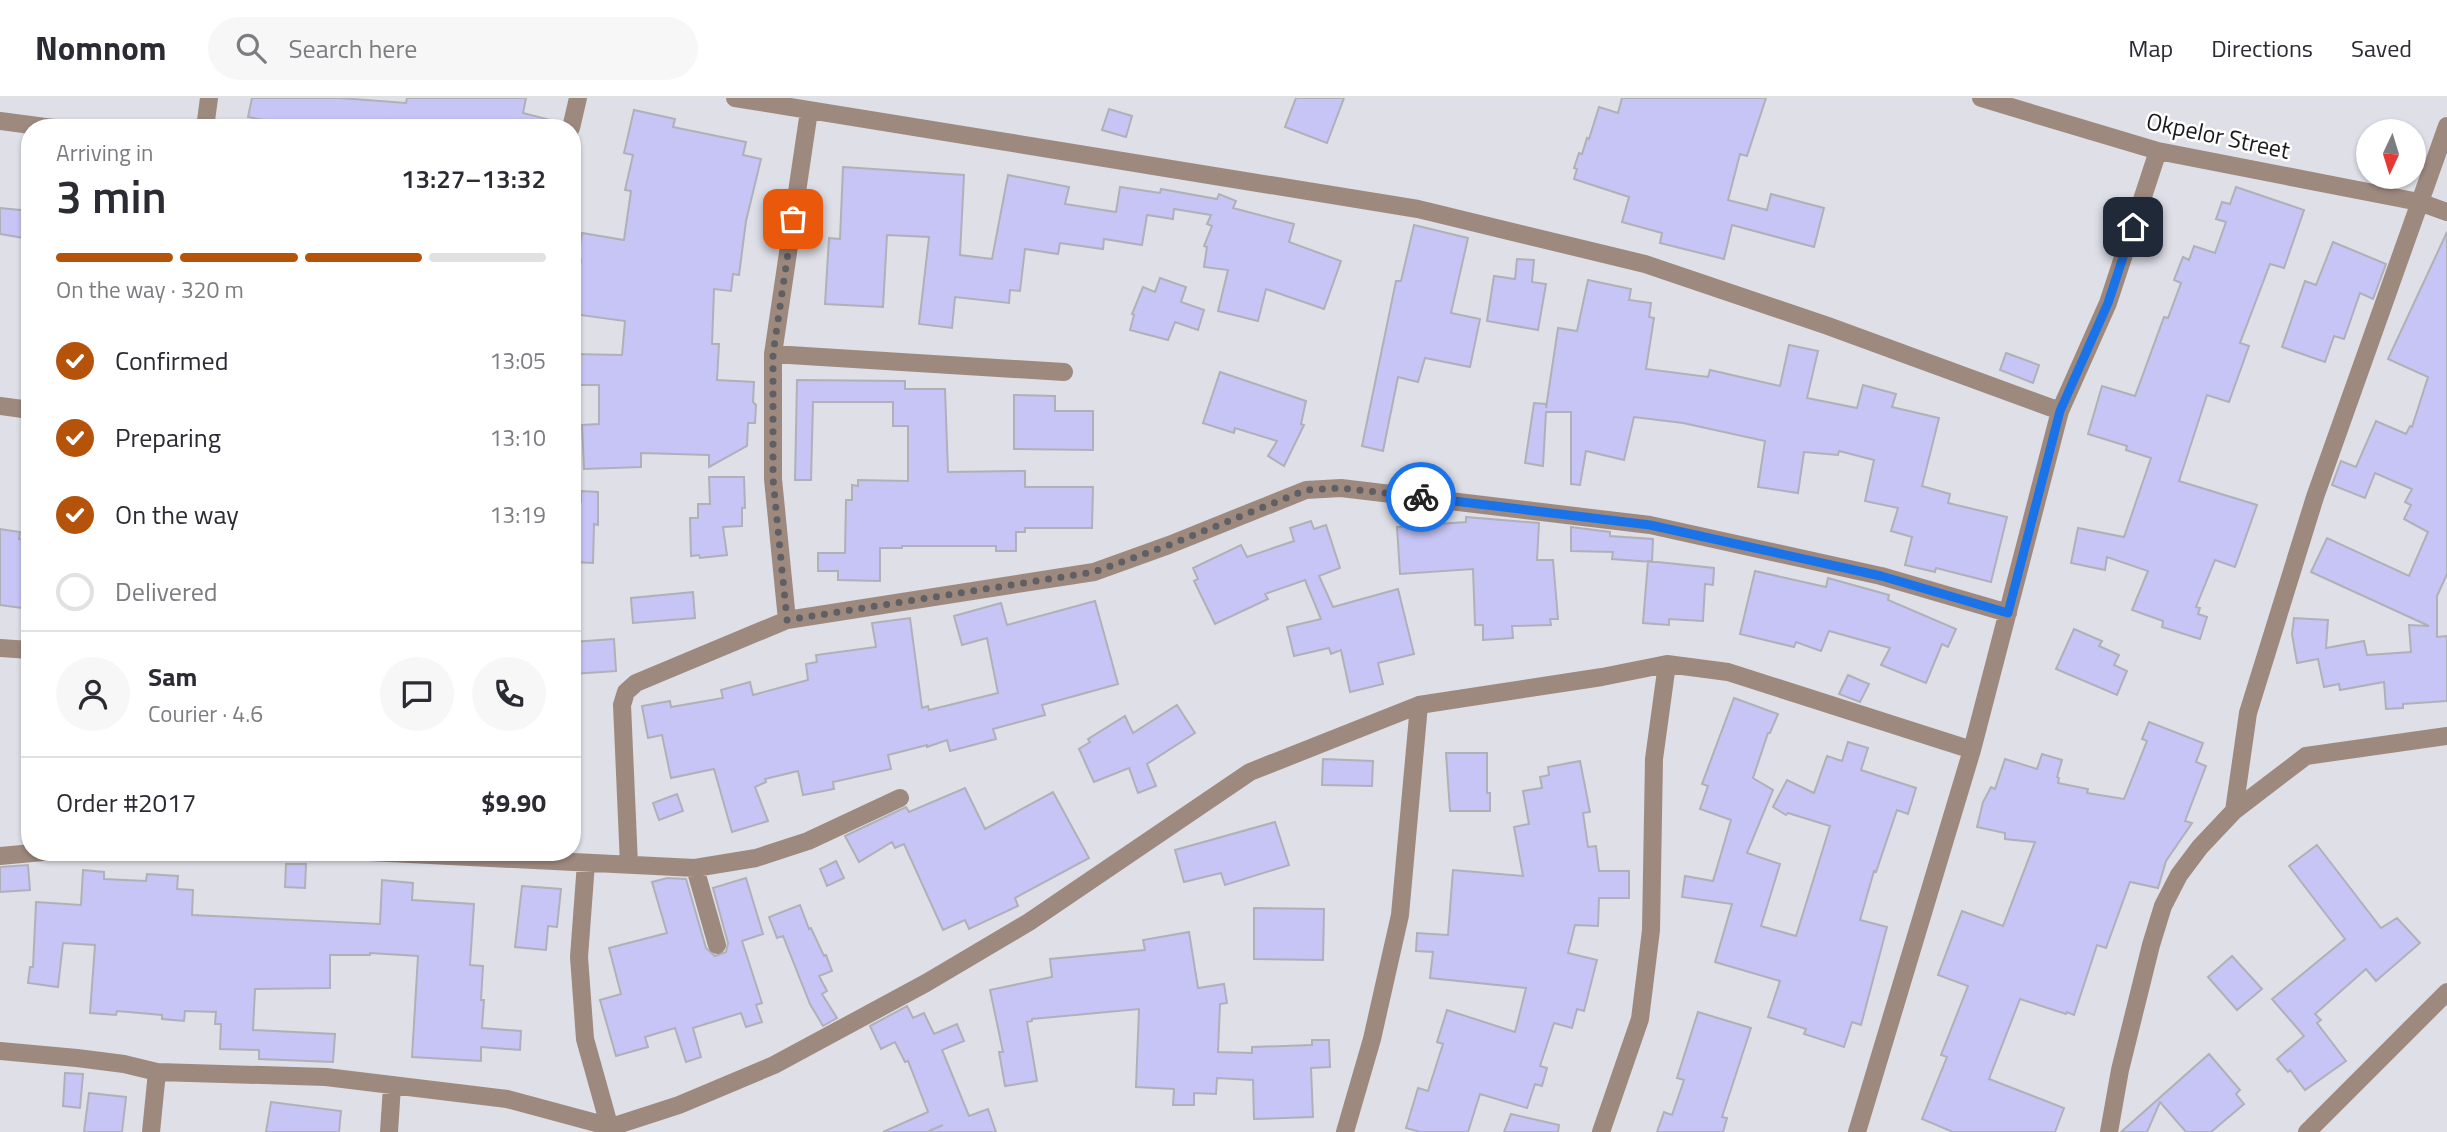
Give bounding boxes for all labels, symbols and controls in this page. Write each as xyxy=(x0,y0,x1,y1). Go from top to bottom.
search box xyxy=(208,17,698,80)
text: Nomnom xyxy=(35,23,166,73)
icon: search xyxy=(232,29,270,67)
text: Search here xyxy=(288,29,417,68)
text: Map xyxy=(2128,30,2173,66)
text: Directions xyxy=(2211,30,2313,66)
text: Saved xyxy=(2351,30,2412,66)
street label: Okpelor Street xyxy=(2143,102,2294,168)
north arrow xyxy=(2356,119,2426,189)
map controls xyxy=(2356,119,2426,189)
text: Arriving in xyxy=(56,135,153,170)
text: 13:27–13:32 xyxy=(401,159,546,198)
text: 3 min xyxy=(56,161,167,231)
pin xyxy=(763,189,823,249)
pin xyxy=(2103,197,2163,257)
icon: bag xyxy=(774,200,812,238)
icon: home xyxy=(2114,208,2152,246)
text: On the way · 320 m xyxy=(56,272,244,307)
text: Confirmed xyxy=(115,341,229,380)
icon: check xyxy=(56,342,94,380)
text: 13:05 xyxy=(489,343,546,378)
text: Preparing xyxy=(115,418,221,457)
icon: check xyxy=(56,419,94,457)
text: 13:10 xyxy=(489,420,546,455)
courier xyxy=(1386,462,1456,532)
icon: bike xyxy=(1402,478,1440,516)
text: On the way xyxy=(115,495,239,534)
icon: check xyxy=(56,496,94,534)
text: 13:19 xyxy=(489,497,546,532)
text: Delivered xyxy=(115,572,218,611)
button: person xyxy=(56,657,130,731)
text: Sam xyxy=(148,657,197,696)
button: chat xyxy=(380,657,454,731)
button: phone xyxy=(472,657,546,731)
text: Courier · 4.6 xyxy=(148,696,263,731)
text: Order #2017 xyxy=(56,783,196,822)
text: $9.90 xyxy=(481,783,546,822)

